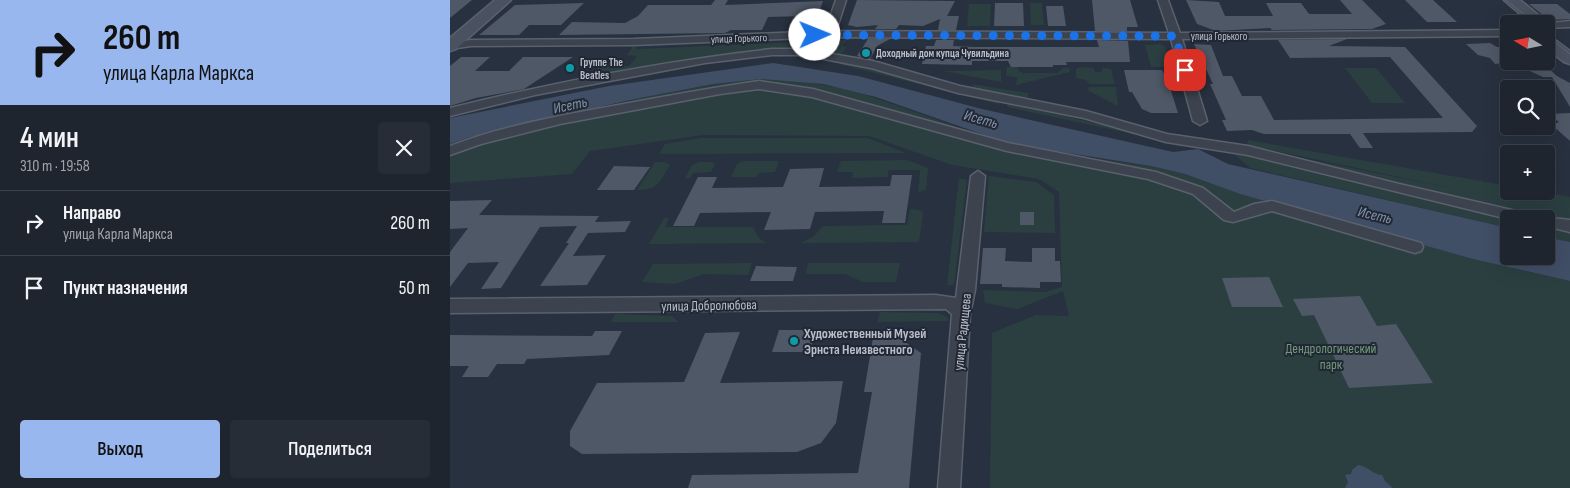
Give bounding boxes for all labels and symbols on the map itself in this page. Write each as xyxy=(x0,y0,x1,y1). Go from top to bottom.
position arrow xyxy=(788,8,840,60)
north arrow xyxy=(1500,15,1555,70)
street label: улица Горького xyxy=(1191,30,1248,43)
street label: улица Горького xyxy=(711,31,768,46)
marker: Доходный дом купца Чувильдина xyxy=(860,47,872,59)
place label: Доходный дом купца Чувильдина xyxy=(876,47,1009,60)
pin xyxy=(1164,49,1206,91)
place label: Группе The Beatles xyxy=(580,56,623,82)
marker: Группе The Beatles xyxy=(564,62,576,74)
water label: Исеть xyxy=(551,93,589,118)
water label: Исеть xyxy=(962,106,1000,133)
water label: Исеть xyxy=(1356,202,1394,229)
street label: улица Радищева xyxy=(950,293,975,372)
street label: улица Добролюбова xyxy=(661,296,757,315)
place label: Художественный Музей Эрнста Неизвестного xyxy=(803,325,926,358)
marker: Художественный Музей Эрнста Неизвестного xyxy=(788,335,800,347)
park label: Дендрологический парк xyxy=(1286,340,1377,373)

